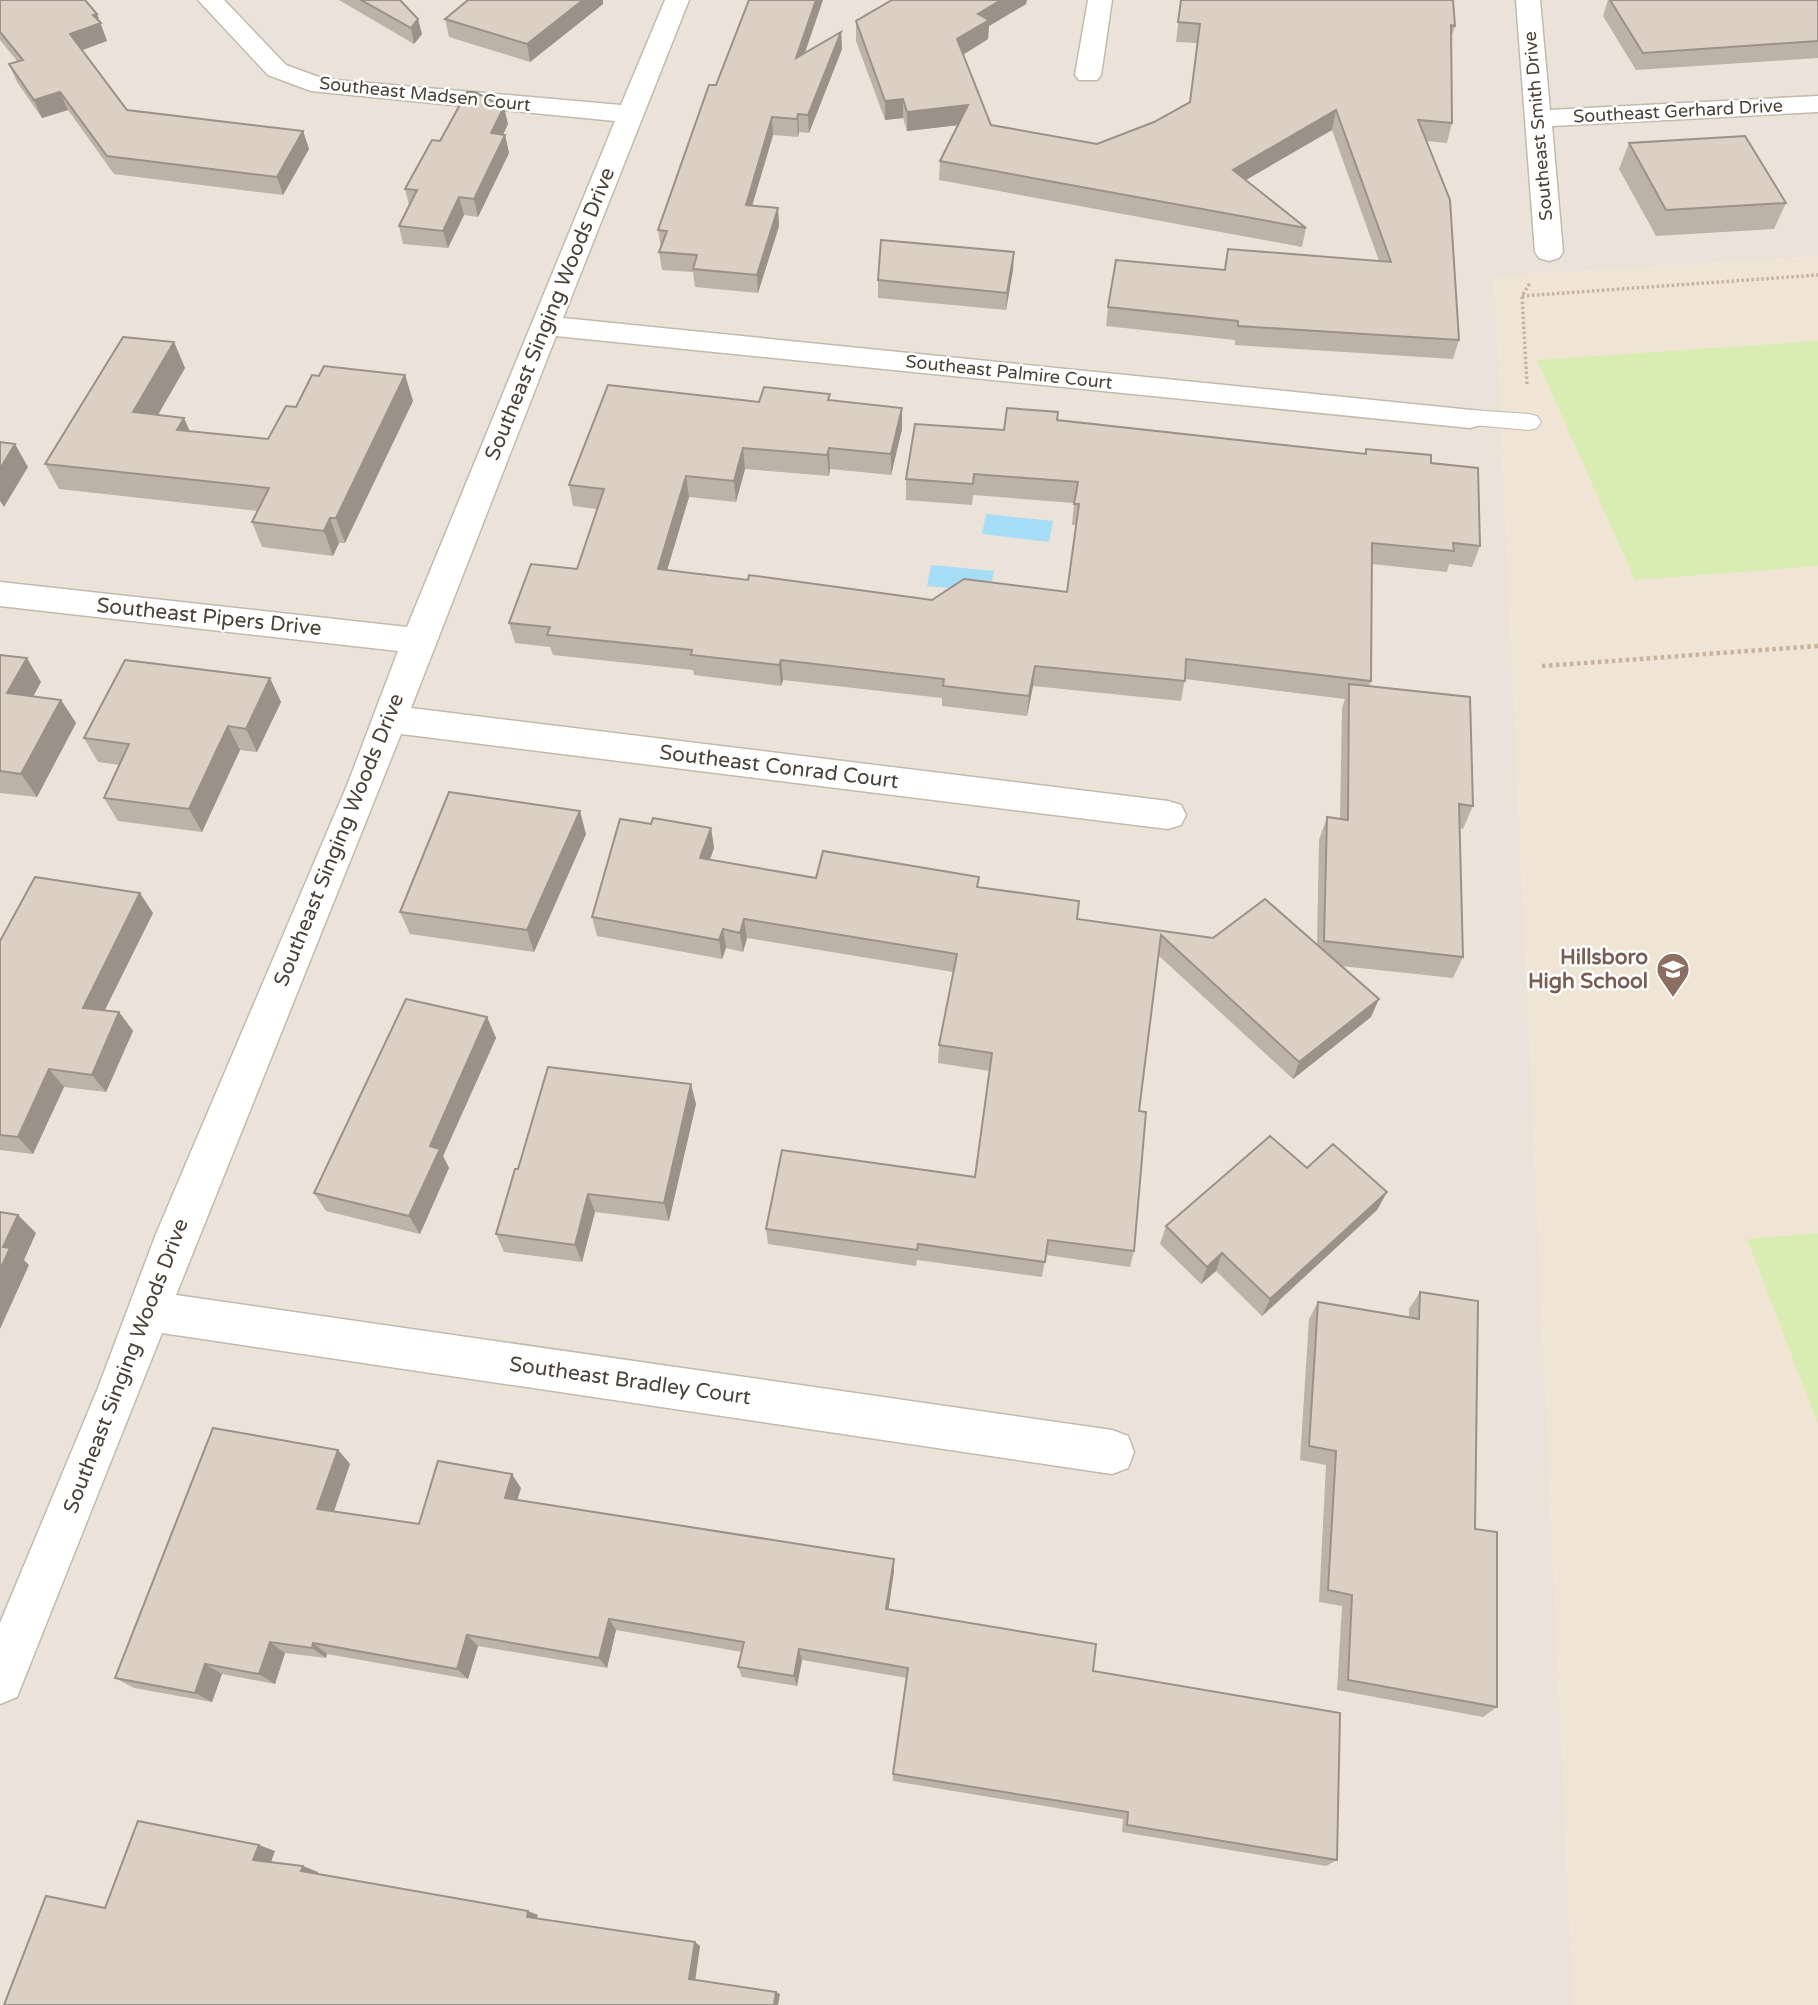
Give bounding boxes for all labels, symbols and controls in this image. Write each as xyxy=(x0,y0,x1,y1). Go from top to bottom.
street label: Southeast Smith Drive xyxy=(1519,30,1557,222)
street label: Southeast Madsen Court xyxy=(318,72,532,116)
street label: Southeast Gerhard Drive xyxy=(1573,95,1783,127)
street label: Southeast Singing Woods Drive xyxy=(480,164,620,464)
street label: Southeast Palmire Court xyxy=(904,350,1114,394)
street label: Southeast Pipers Drive xyxy=(95,593,323,641)
street label: Southeast Singing Woods Drive xyxy=(269,690,409,990)
street label: Southeast Conrad Court xyxy=(658,740,900,794)
place label: Hillsboro High School xyxy=(1528,945,1648,994)
school or university icon: Hillsboro High School xyxy=(1654,950,1692,999)
street label: Southeast Singing Woods Drive xyxy=(58,1215,194,1517)
street label: Southeast Bradley Court xyxy=(508,1352,752,1410)

